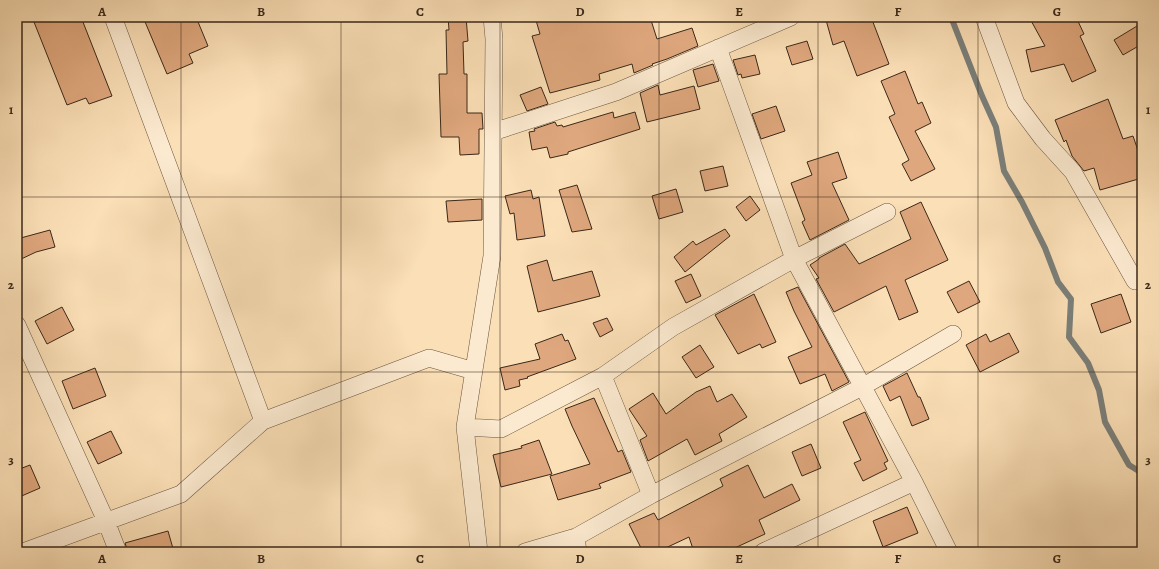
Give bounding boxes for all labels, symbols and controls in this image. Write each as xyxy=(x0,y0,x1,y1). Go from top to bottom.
text: A xyxy=(97,3,107,20)
text: B xyxy=(257,3,265,20)
text: C xyxy=(416,3,424,20)
text: D xyxy=(575,3,585,20)
text: E xyxy=(735,3,743,20)
text: F xyxy=(895,3,902,20)
text: G xyxy=(1053,3,1061,20)
text: 1 xyxy=(9,101,14,118)
text: 1 xyxy=(1146,101,1151,118)
text: 2 xyxy=(8,276,15,293)
text: 2 xyxy=(1145,276,1152,293)
text: 3 xyxy=(8,451,14,468)
text: 3 xyxy=(1145,451,1151,468)
text: A xyxy=(97,550,107,567)
text: B xyxy=(257,550,265,567)
text: C xyxy=(416,550,424,567)
text: D xyxy=(575,550,585,567)
text: E xyxy=(735,550,743,567)
text: F xyxy=(895,550,902,567)
text: G xyxy=(1053,550,1061,567)

